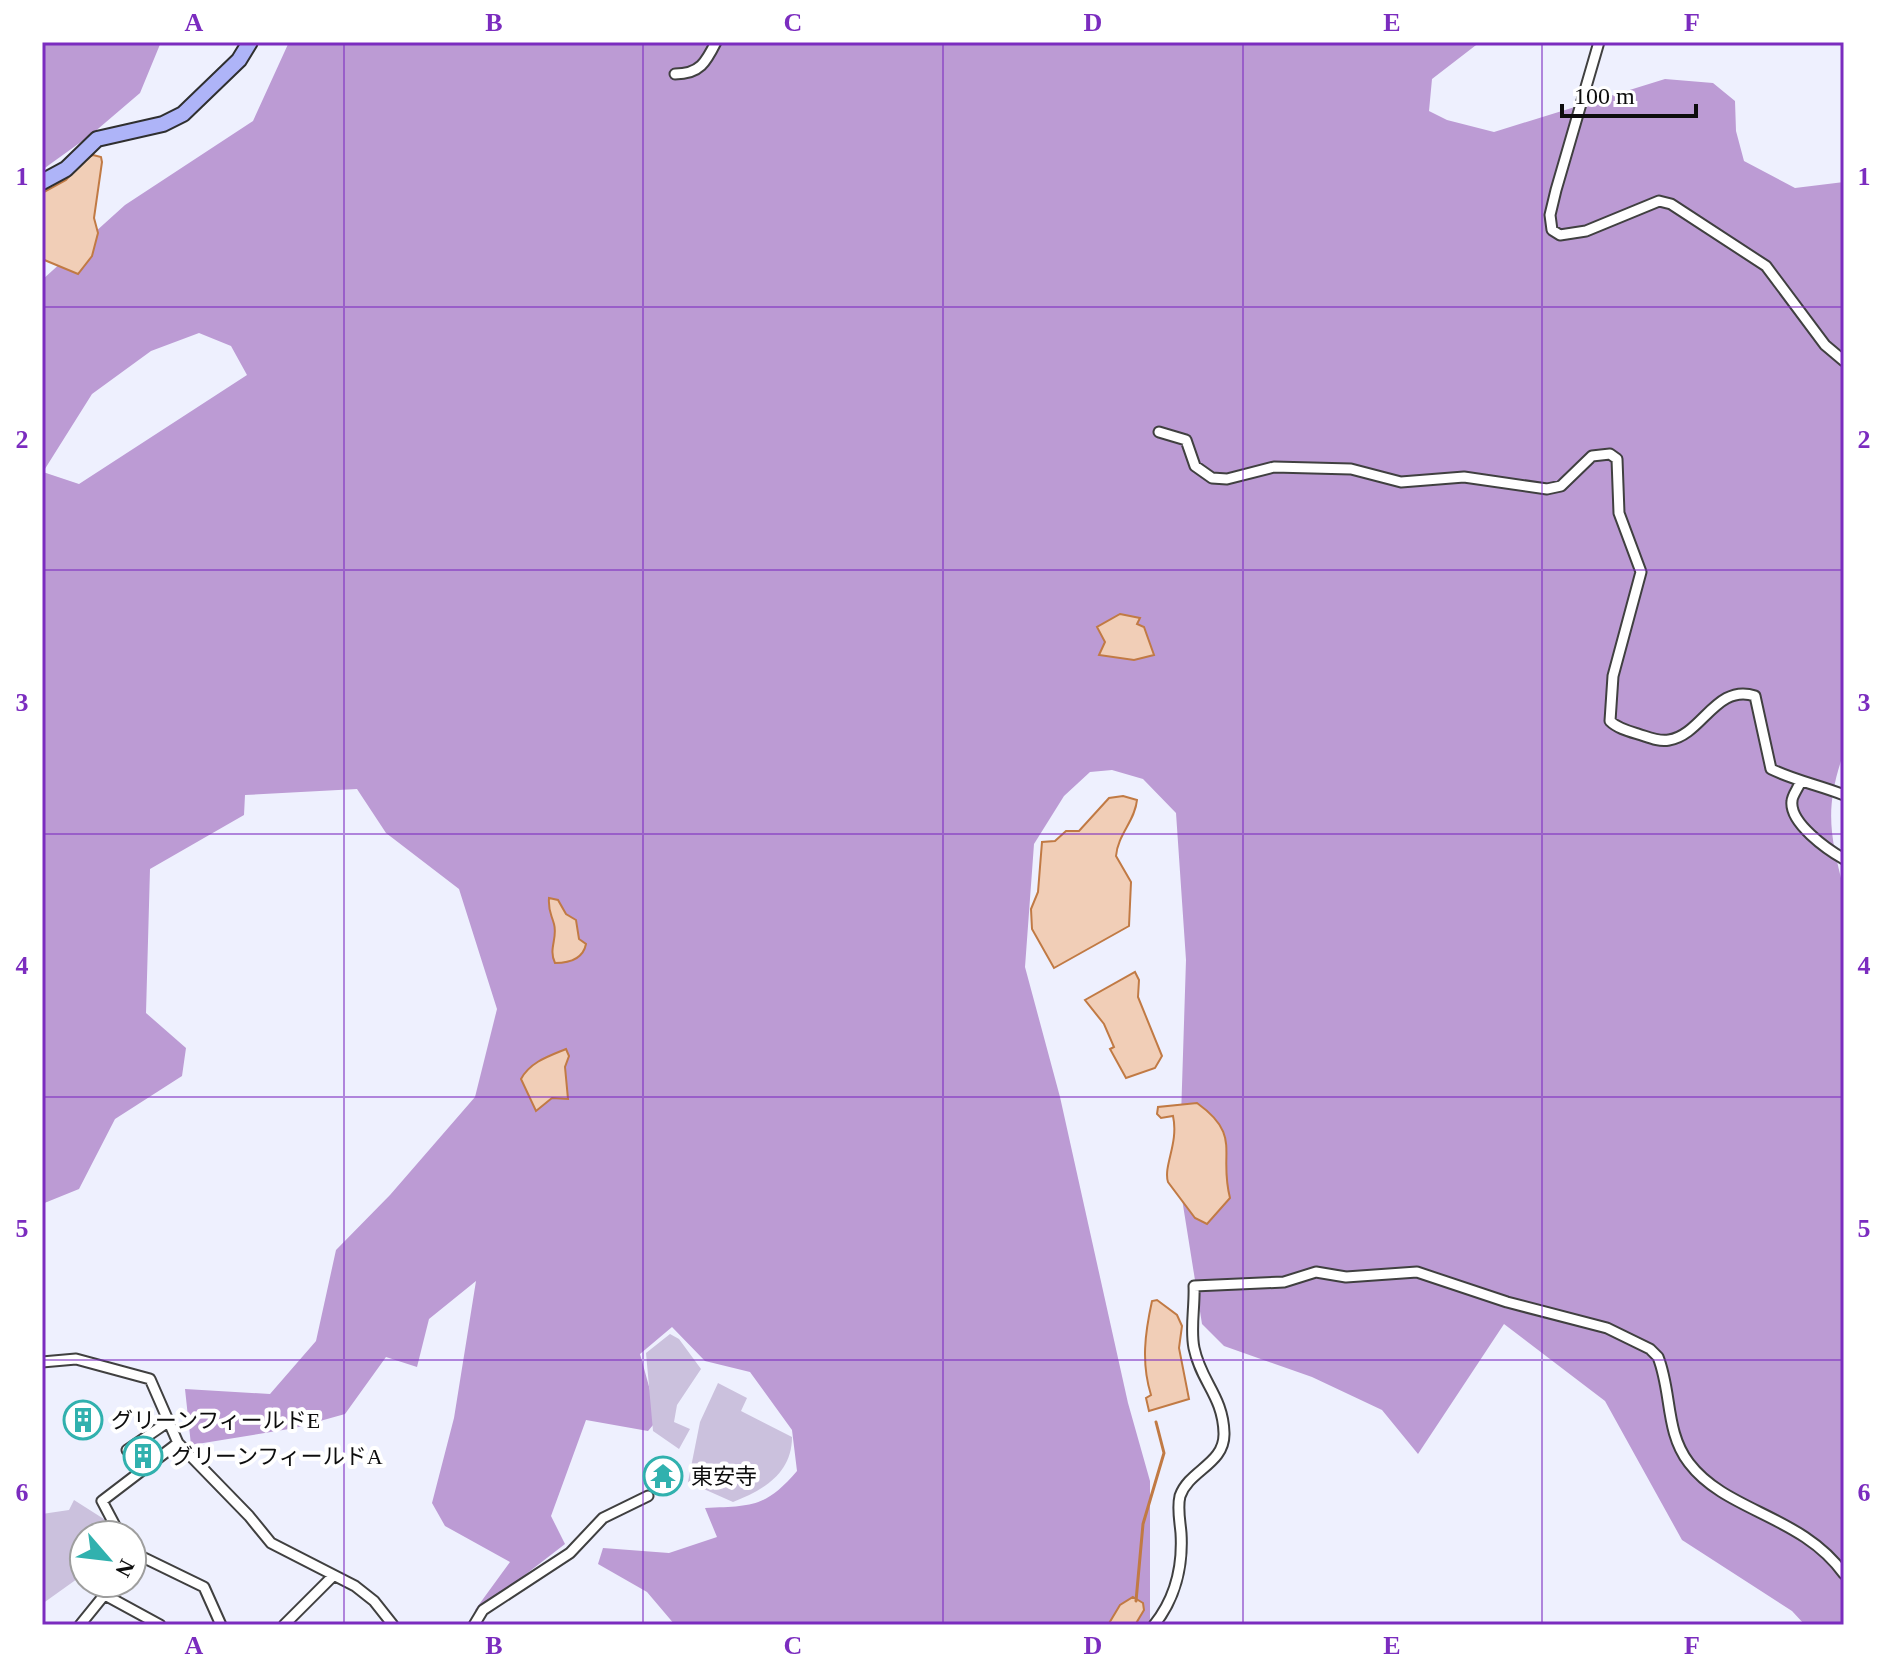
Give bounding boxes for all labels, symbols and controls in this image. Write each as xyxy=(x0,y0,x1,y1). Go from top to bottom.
text: A xyxy=(185,8,204,37)
text: B xyxy=(485,8,503,37)
text: C xyxy=(784,8,802,37)
text: D xyxy=(1084,8,1102,37)
text: E xyxy=(1383,8,1401,37)
text: F xyxy=(1684,8,1700,37)
scale bar xyxy=(1562,68,1696,118)
text: 100 m xyxy=(1574,83,1635,109)
text: 1 xyxy=(16,162,29,191)
text: 1 xyxy=(1858,162,1871,191)
text: 2 xyxy=(16,425,29,454)
text: 2 xyxy=(1858,425,1871,454)
text: 3 xyxy=(16,688,29,717)
text: 3 xyxy=(1858,688,1871,717)
text: 4 xyxy=(16,951,29,980)
text: 4 xyxy=(1858,951,1871,980)
text: 5 xyxy=(16,1214,29,1243)
text: 5 xyxy=(1858,1214,1871,1243)
building icon: グリーンフィールドE xyxy=(62,1399,104,1441)
place label: グリーンフィールドE xyxy=(111,1408,320,1433)
building icon: グリーンフィールドA xyxy=(122,1435,164,1477)
place label: グリーンフィールドA xyxy=(171,1444,383,1469)
temple icon: 東安寺 xyxy=(642,1455,684,1497)
place label: 東安寺 xyxy=(691,1464,757,1489)
text: 6 xyxy=(16,1478,29,1507)
text: 6 xyxy=(1858,1478,1871,1507)
north arrow xyxy=(68,1519,148,1599)
text: N xyxy=(110,1555,140,1581)
text: A xyxy=(185,1631,204,1660)
text: B xyxy=(485,1631,503,1660)
text: C xyxy=(784,1631,802,1660)
text: D xyxy=(1084,1631,1102,1660)
text: E xyxy=(1383,1631,1401,1660)
text: F xyxy=(1684,1631,1700,1660)

